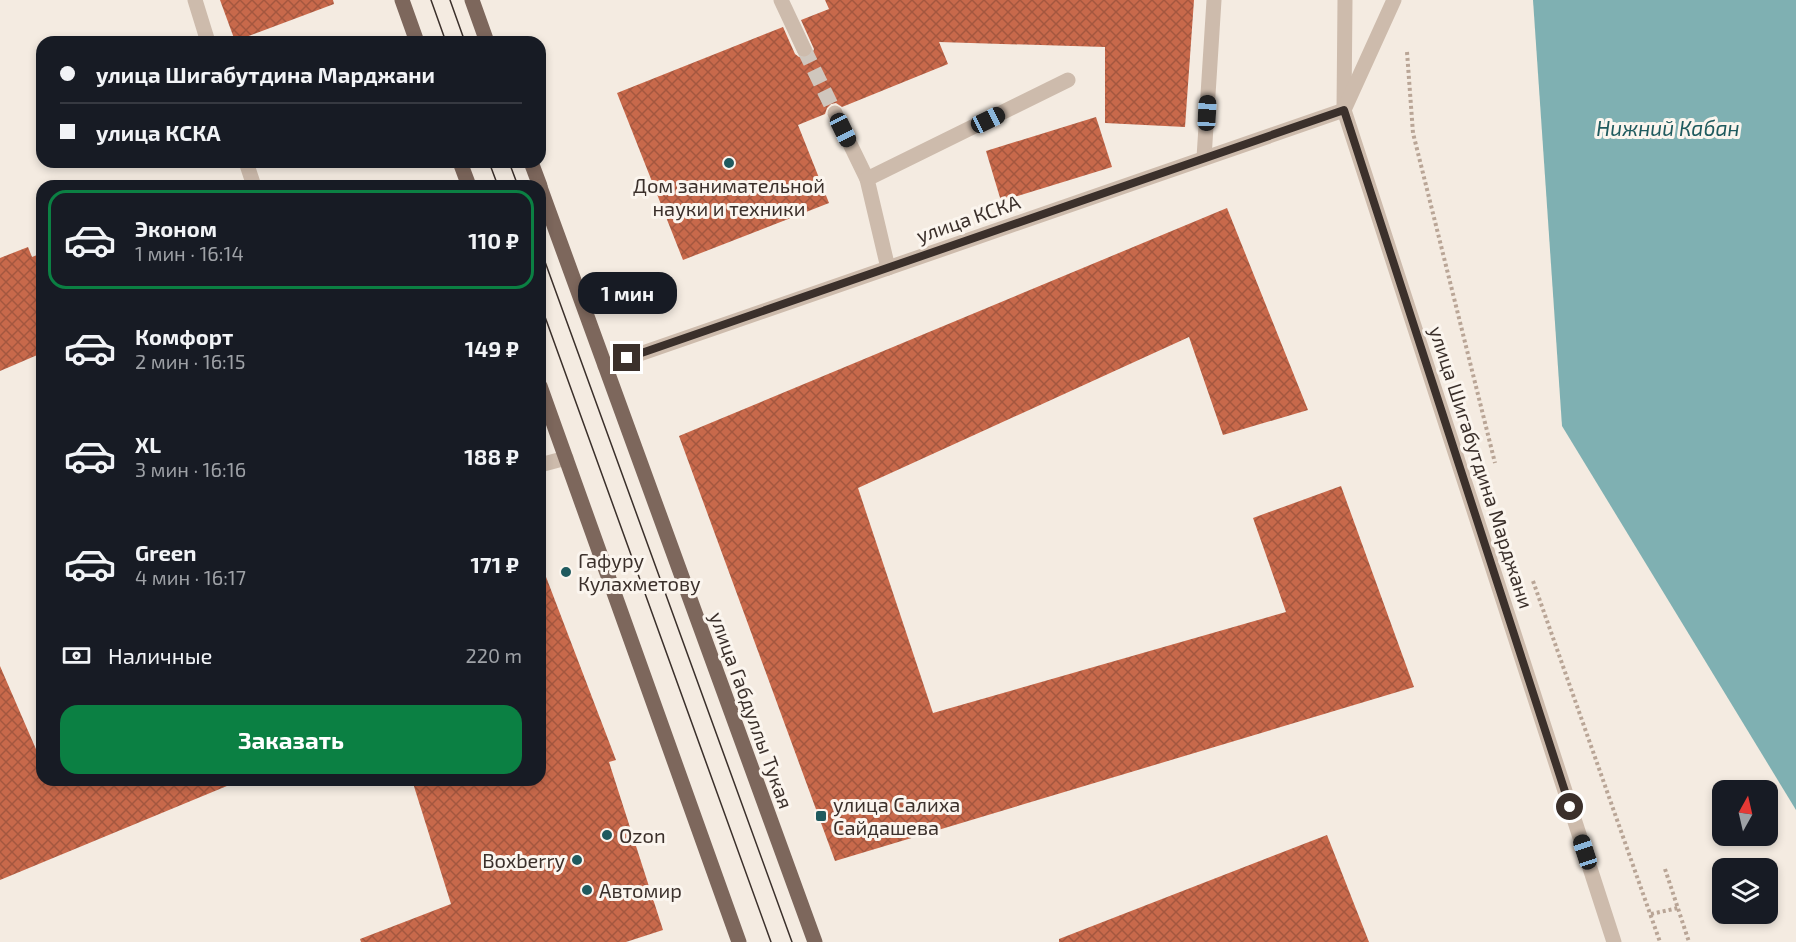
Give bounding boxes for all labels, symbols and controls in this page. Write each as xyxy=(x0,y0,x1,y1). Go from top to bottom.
text: улица Шигабутдина Марджани xyxy=(96,61,435,87)
car xyxy=(1197,95,1217,131)
car xyxy=(968,104,1008,136)
car xyxy=(827,110,859,150)
water label: Нижний Кабан xyxy=(1596,115,1740,140)
text: улица КСКА xyxy=(96,119,221,145)
marker: Дом занимательной науки и техники xyxy=(722,156,736,170)
place label: Дом занимательной науки и техники xyxy=(633,173,825,221)
street label: улица КСКА xyxy=(913,189,1024,248)
icon: car xyxy=(63,213,117,267)
text: Эконом xyxy=(135,215,217,241)
text: 110 ₽ xyxy=(468,227,519,253)
text: 1 мин · 16:14 xyxy=(135,241,244,265)
callout: 1 мин xyxy=(578,271,676,313)
text: 1 мин xyxy=(601,281,654,305)
icon: car xyxy=(63,321,117,375)
text: Комфорт xyxy=(135,323,233,349)
street label: улица Шигабутдина Марджани xyxy=(1424,323,1539,612)
text: 149 ₽ xyxy=(465,335,519,361)
route end xyxy=(613,344,640,371)
text: 2 мин · 16:15 xyxy=(135,349,245,373)
icon: car xyxy=(63,429,117,483)
text: XL xyxy=(135,431,161,457)
text: 188 ₽ xyxy=(464,443,519,469)
text: 3 мин · 16:16 xyxy=(135,457,246,481)
icon: car xyxy=(63,537,117,591)
text: Green xyxy=(135,539,197,565)
place label: Гафуру Кулахметову xyxy=(578,548,701,596)
text: 171 ₽ xyxy=(471,551,519,577)
text: 4 мин · 16:17 xyxy=(135,565,246,589)
marker: Гафуру Кулахметову xyxy=(559,565,573,579)
street label: улица Габдуллы Тукая xyxy=(704,609,799,812)
icon: cash xyxy=(60,639,93,672)
text: Наличные xyxy=(108,642,212,668)
text: 220 m xyxy=(465,643,522,667)
button: Заказать xyxy=(60,705,522,774)
north arrow xyxy=(1712,780,1778,846)
map controls xyxy=(1712,780,1778,924)
place label: улица Салиха Сайдашева xyxy=(833,792,960,839)
route start xyxy=(1556,793,1583,820)
marker: улица Салиха Сайдашева xyxy=(814,809,828,823)
place label: Ozon xyxy=(619,823,666,847)
marker: Ozon xyxy=(600,828,614,842)
car xyxy=(1571,832,1599,872)
place label: Boxberry xyxy=(482,848,565,872)
marker: Boxberry xyxy=(570,853,584,867)
button: layers xyxy=(1712,858,1778,924)
place label: Автомир xyxy=(599,878,682,902)
marker: Автомир xyxy=(580,883,594,897)

